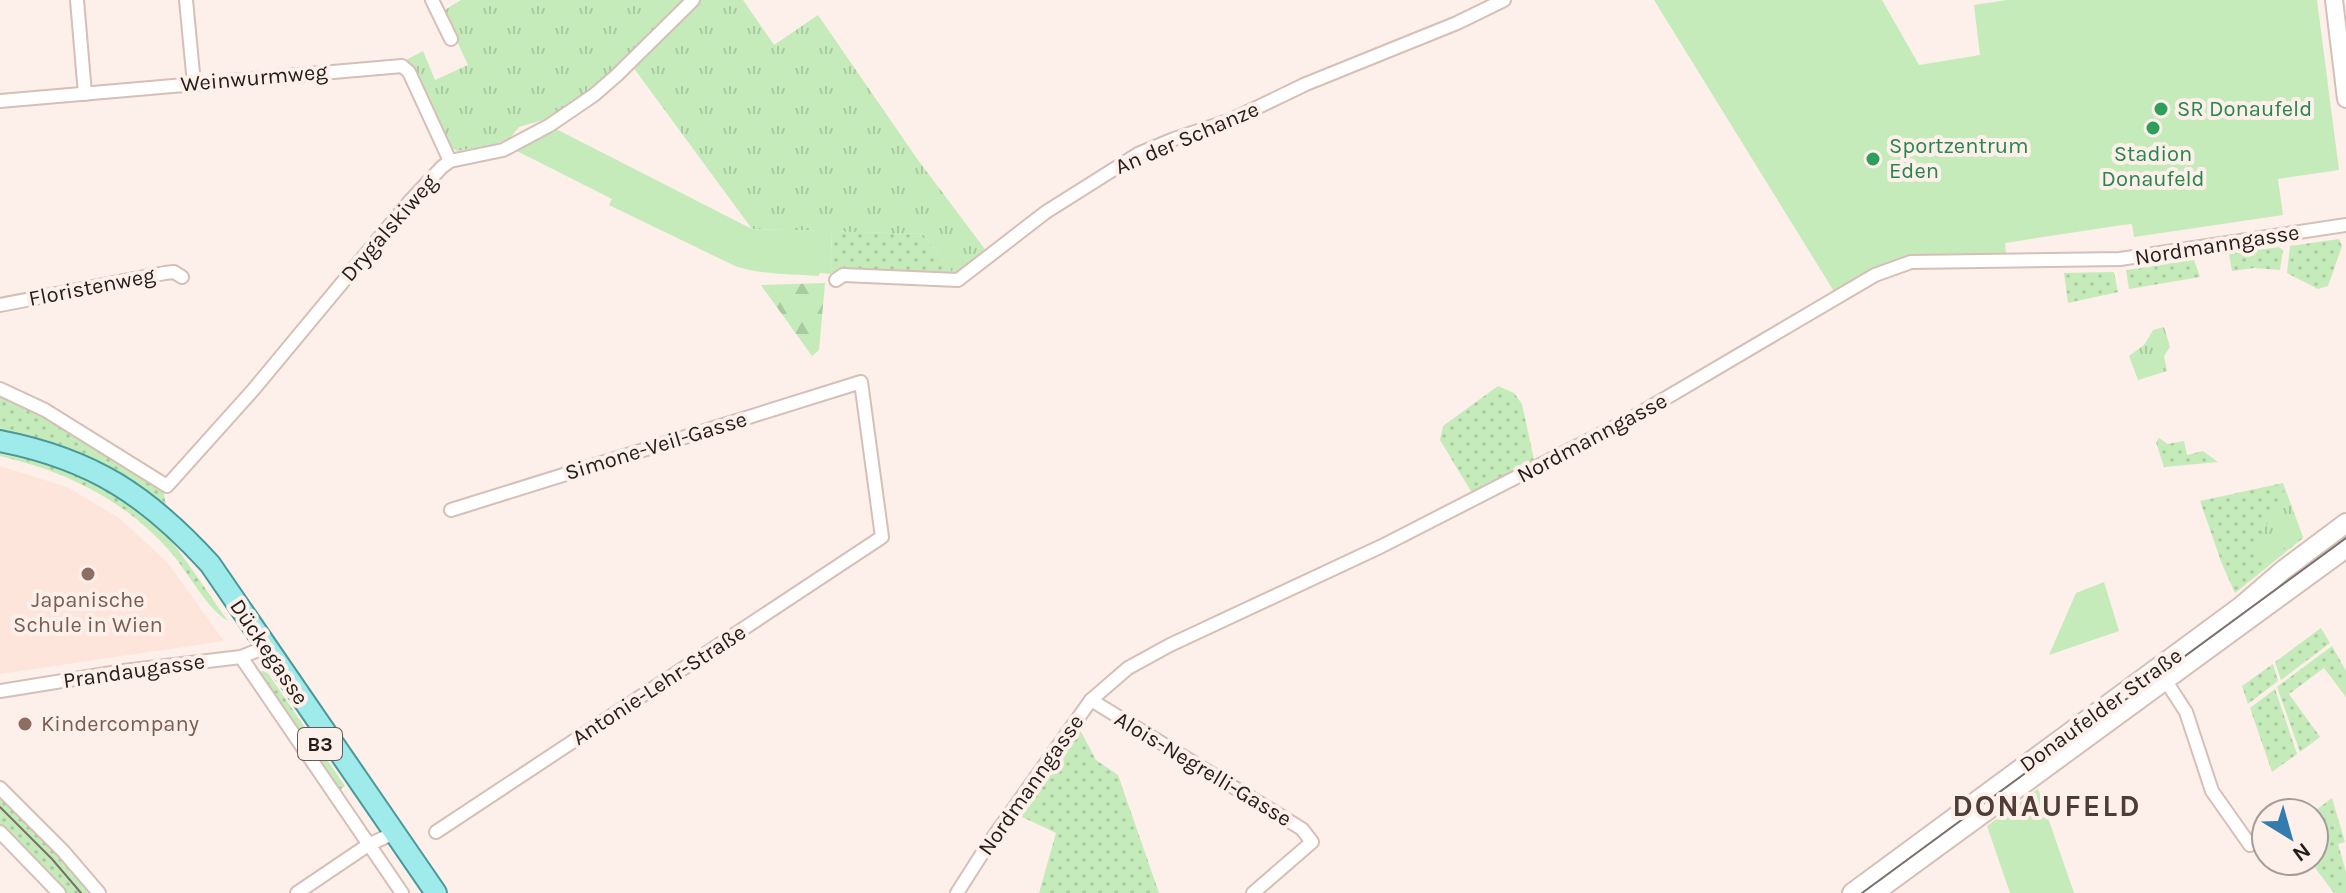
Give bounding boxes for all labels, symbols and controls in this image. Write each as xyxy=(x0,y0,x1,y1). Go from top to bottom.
street label: Weinwurmweg xyxy=(179,59,329,97)
street label: An der Schanze xyxy=(1111,96,1263,180)
place label: SR Donaufeld xyxy=(2177,96,2312,122)
marker: SR Donaufeld xyxy=(2152,100,2170,118)
marker: Stadion Donaufeld xyxy=(2144,119,2162,137)
place label: Sportzentrum Eden xyxy=(1889,133,2029,184)
place label: Stadion Donaufeld xyxy=(2101,141,2205,192)
marker: Sportzentrum Eden xyxy=(1864,150,1882,168)
street label: Drygalskiweg xyxy=(335,169,443,287)
street label: Nordmanngasse xyxy=(2133,219,2301,271)
street label: Floristenweg xyxy=(27,262,158,312)
street label: Nordmanngasse xyxy=(1512,387,1672,489)
street label: Simone-Veil-Gasse xyxy=(562,406,750,486)
marker: Japanische Schule in Wien xyxy=(79,565,97,583)
place label: Japanische Schule in Wien xyxy=(13,587,163,638)
street label: Dückegasse xyxy=(224,594,314,710)
street label: Antonie-Lehr-Straße xyxy=(567,619,751,751)
street label: Donaufelder Straße xyxy=(2015,642,2187,778)
street label: Prandaugasse xyxy=(61,648,207,694)
street label: Alois-Negrelli-Gasse xyxy=(1110,706,1296,832)
street label: Nordmanngasse xyxy=(973,709,1089,861)
place label: Kindercompany xyxy=(41,711,199,737)
marker: Kindercompany xyxy=(16,715,34,733)
road number: B3 xyxy=(298,728,342,760)
district label: DONAUFELD xyxy=(1952,788,2142,824)
north arrow xyxy=(2250,797,2330,877)
text: N xyxy=(2287,837,2316,867)

